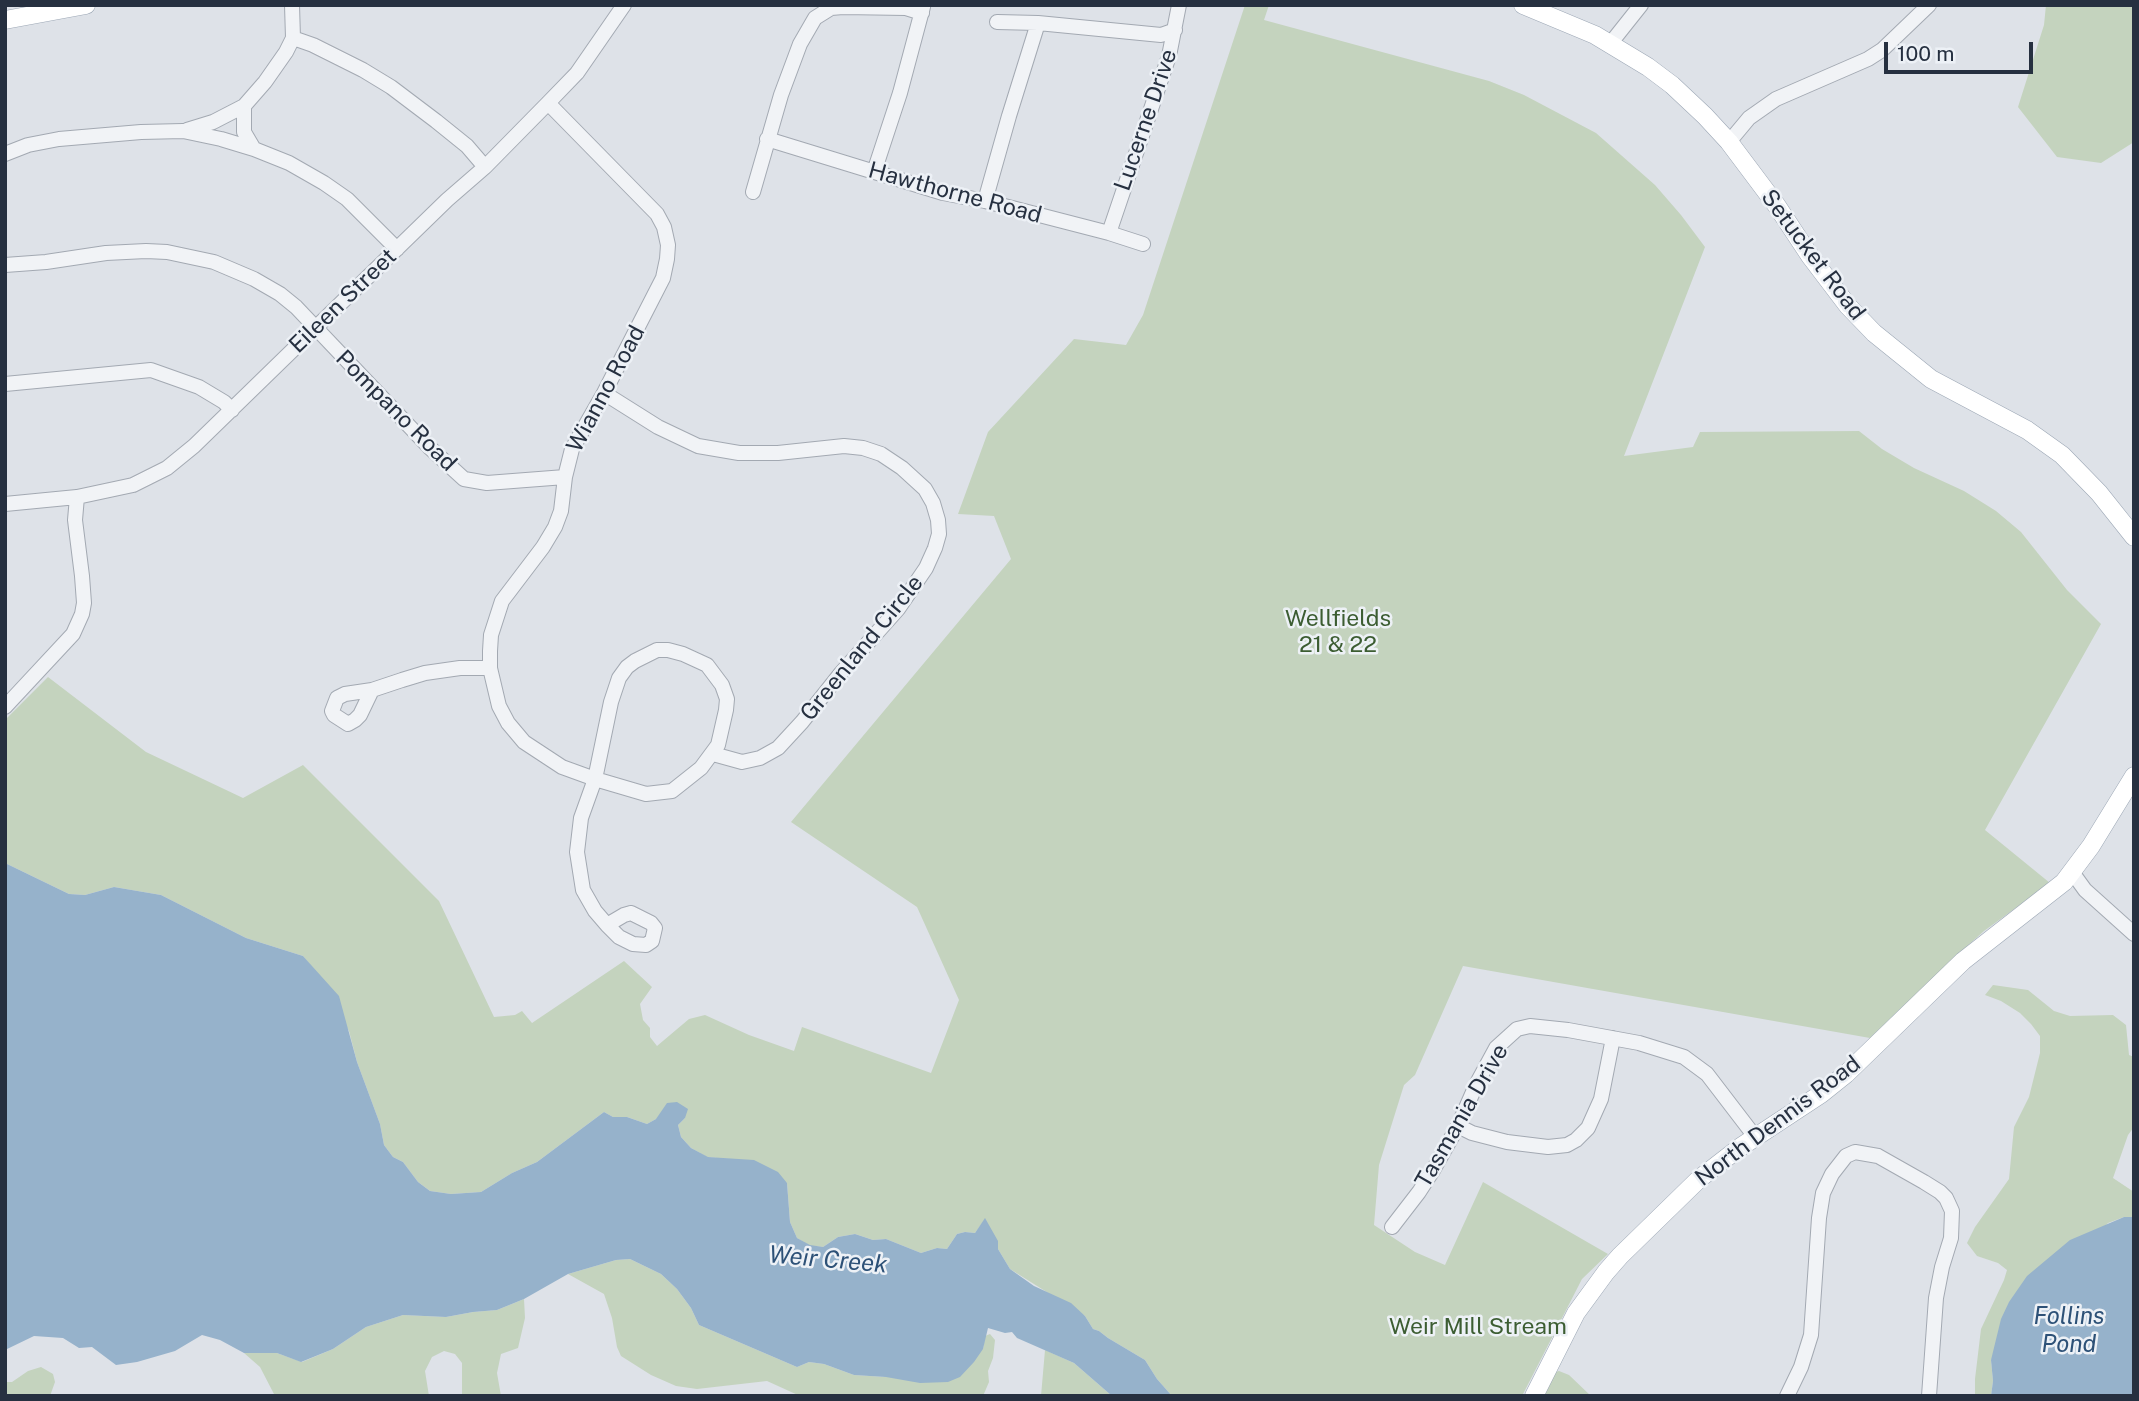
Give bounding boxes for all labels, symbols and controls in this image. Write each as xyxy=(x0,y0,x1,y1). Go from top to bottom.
scale bar xyxy=(1887,28,2036,72)
text: 100 m xyxy=(1897,41,1954,66)
street label: Lucerne Drive xyxy=(1109,46,1183,194)
street label: Hawthorne Road xyxy=(865,157,1045,229)
street label: Setucket Road xyxy=(1755,184,1871,326)
street label: Eileen Street xyxy=(284,243,402,359)
street label: Wianno Road xyxy=(561,321,651,457)
street label: Pompano Road xyxy=(330,345,462,477)
street label: Greenland Circle xyxy=(795,570,929,726)
park label: Wellfields 21 & 22 xyxy=(1285,605,1391,659)
street label: Tasmania Drive xyxy=(1410,1039,1514,1193)
street label: North Dennis Road xyxy=(1690,1050,1866,1192)
water label: Weir Creek xyxy=(768,1240,888,1280)
water label: Follins Pond xyxy=(2033,1303,2105,1359)
park label: Weir Mill Stream xyxy=(1389,1313,1567,1341)

